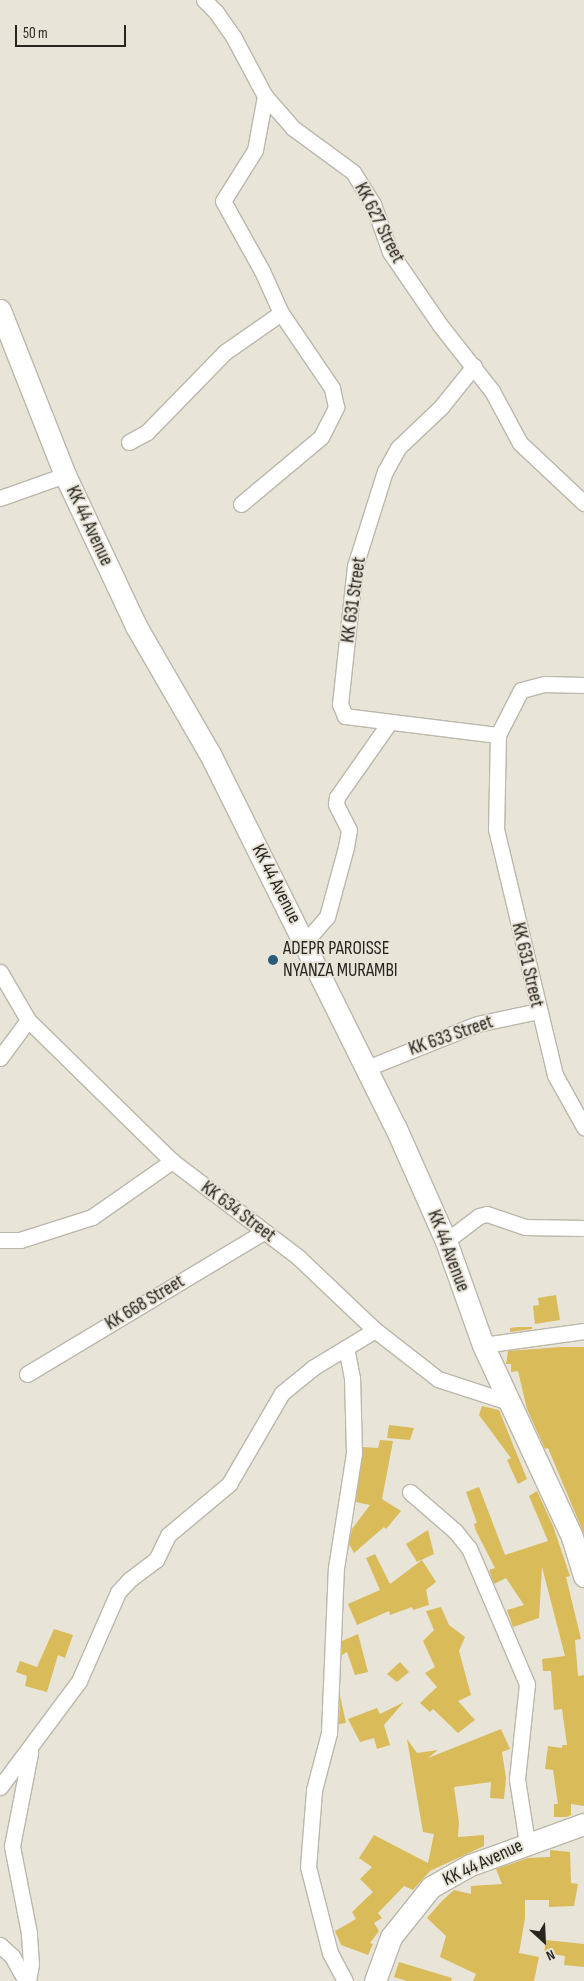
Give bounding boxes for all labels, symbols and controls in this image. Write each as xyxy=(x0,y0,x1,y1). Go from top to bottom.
scale bar xyxy=(18,15,129,47)
text: 50 m xyxy=(23,24,48,43)
street label: KK 627 Street xyxy=(349,179,409,267)
street label: KK 44 Avenue xyxy=(61,482,117,570)
street label: KK 631 Street xyxy=(337,556,371,644)
street label: KK 44 Avenue xyxy=(246,841,306,927)
street label: KK 631 Street xyxy=(506,920,548,1010)
place label: ADEPR PAROISSE NYANZA MURAMBI xyxy=(283,938,398,982)
marker: ADEPR PAROISSE NYANZA MURAMBI xyxy=(267,954,279,966)
street label: KK 633 Street xyxy=(406,1011,496,1061)
street label: KK 634 Street xyxy=(196,1177,280,1247)
street label: KK 44 Avenue xyxy=(422,1207,474,1295)
street label: KK 668 Street xyxy=(101,1271,189,1335)
street label: KK 44 Avenue xyxy=(439,1835,527,1891)
north arrow xyxy=(519,1916,569,1966)
text: N xyxy=(544,1946,558,1964)

